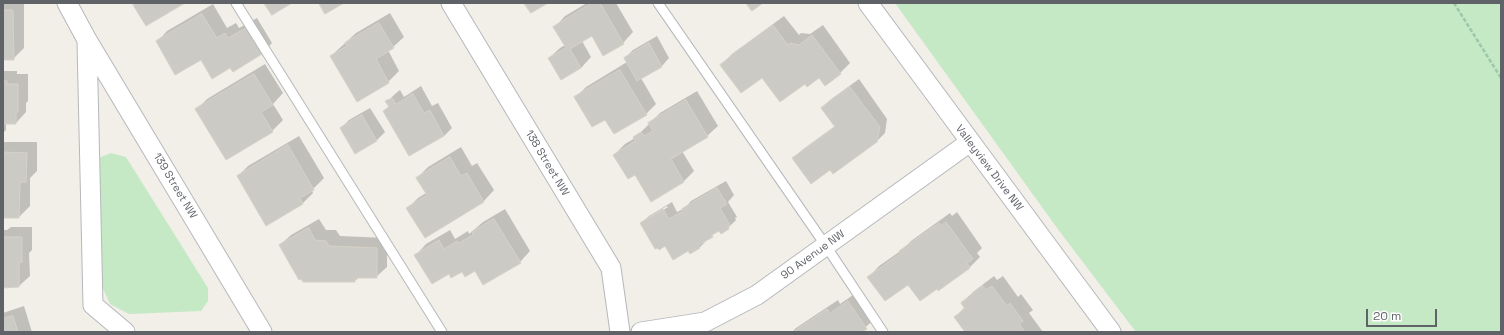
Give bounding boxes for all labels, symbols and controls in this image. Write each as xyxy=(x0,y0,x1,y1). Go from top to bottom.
street label: Valleyview Drive NW xyxy=(952,122,1026,214)
street label: 138 Street NW xyxy=(522,128,572,198)
street label: 139 Street NW xyxy=(150,151,200,221)
street label: 90 Avenue NW xyxy=(779,228,847,282)
scale bar xyxy=(1368,301,1439,327)
text: 20 m xyxy=(1373,308,1401,324)

